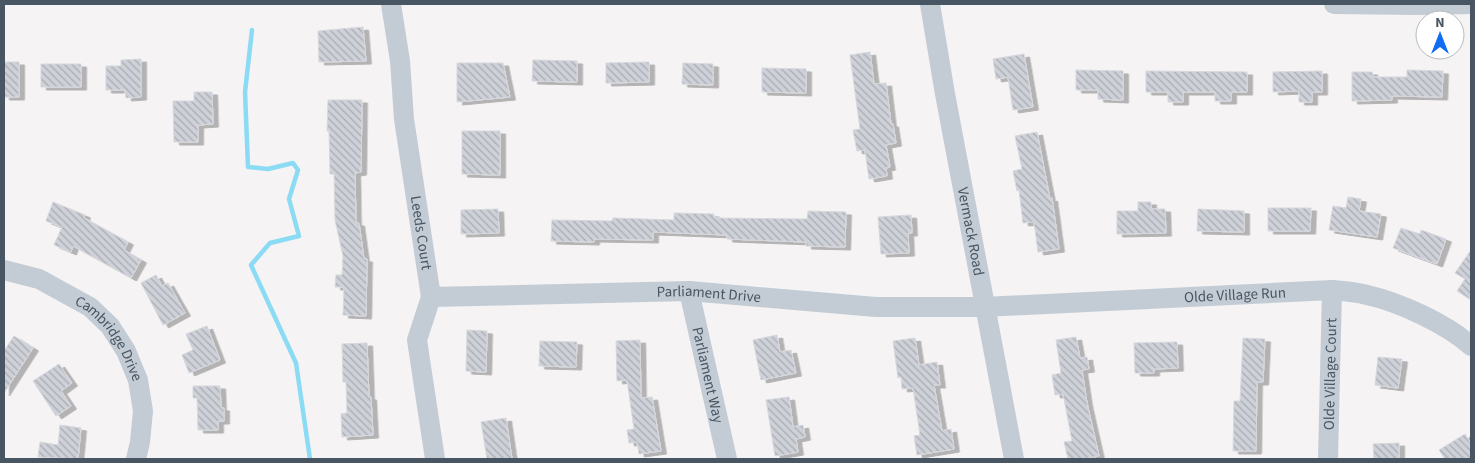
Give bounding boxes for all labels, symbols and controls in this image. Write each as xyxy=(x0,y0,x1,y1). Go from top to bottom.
north arrow xyxy=(1415,10,1465,60)
text: N xyxy=(1435,13,1445,33)
street label: Vermack Road xyxy=(952,185,989,277)
street label: Leeds Court xyxy=(405,194,437,272)
street label: Parliament Drive xyxy=(656,281,762,308)
street label: Olde Village Run xyxy=(1184,282,1286,308)
street label: Cambridge Drive xyxy=(71,291,147,384)
street label: Olde Village Court xyxy=(1319,318,1342,430)
street label: Parliament Way xyxy=(686,325,729,425)

